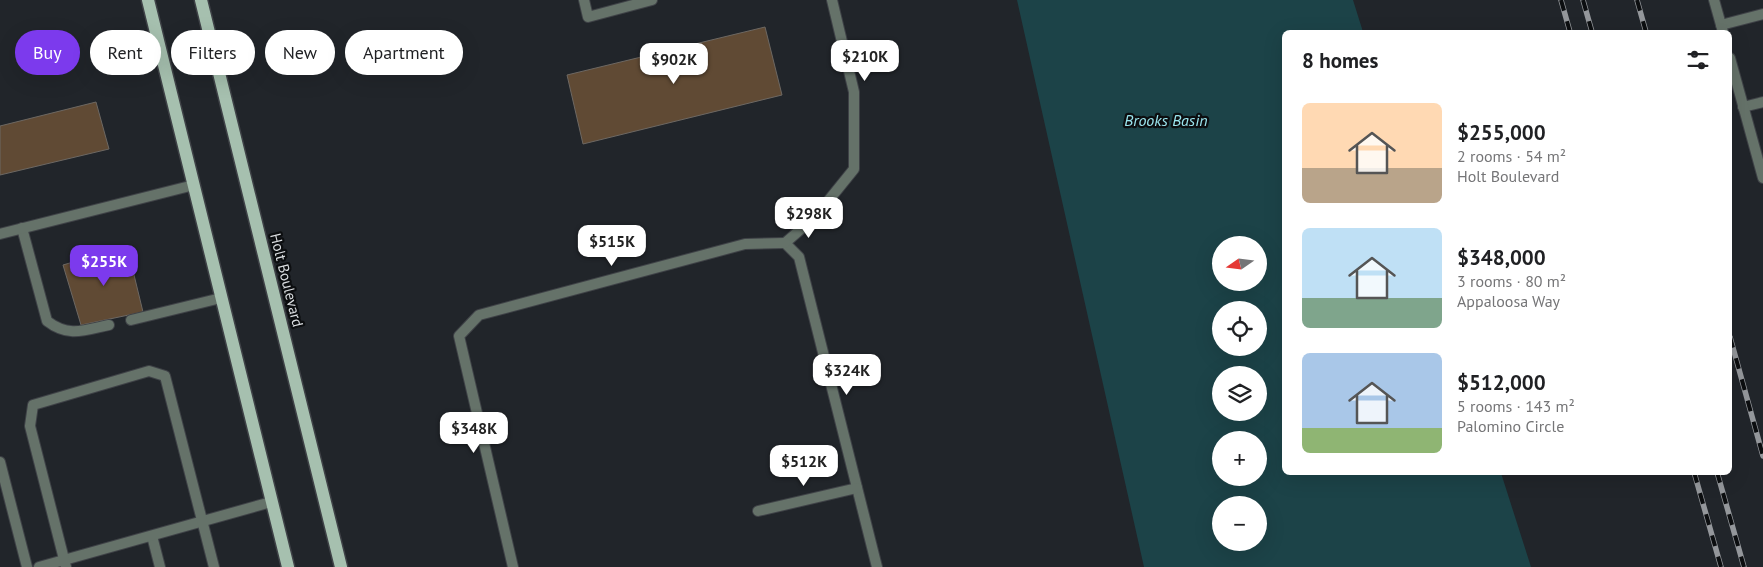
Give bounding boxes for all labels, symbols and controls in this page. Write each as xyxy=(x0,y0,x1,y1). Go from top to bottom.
chip: Buy xyxy=(15,30,80,75)
chip: Rent xyxy=(90,30,161,75)
chip: Filters xyxy=(171,30,255,75)
chip: New xyxy=(265,30,335,75)
chip: Apartment xyxy=(345,30,463,75)
pin: $210K xyxy=(830,39,900,82)
pin: $902K xyxy=(639,42,709,85)
text: $210K xyxy=(842,46,888,66)
icon: filters xyxy=(1684,46,1712,74)
text: 8 homes xyxy=(1302,47,1378,74)
text: $902K xyxy=(651,49,697,69)
water label: Brooks Basin xyxy=(1124,110,1208,130)
text: $255,000 xyxy=(1457,119,1546,146)
icon: home xyxy=(1342,123,1402,183)
text: 2 rooms · 54 m² xyxy=(1457,146,1566,166)
text: Holt Boulevard xyxy=(1457,166,1559,186)
pin: $298K xyxy=(774,196,844,239)
text: $298K xyxy=(786,203,832,223)
pin: $515K xyxy=(577,224,647,267)
street label: Holt Boulevard xyxy=(266,231,308,329)
text: $515K xyxy=(589,231,635,251)
north arrow xyxy=(1212,236,1268,291)
map controls xyxy=(1212,236,1267,551)
pin: $255K xyxy=(69,244,139,287)
text: $348,000 xyxy=(1457,244,1546,271)
icon: home xyxy=(1342,248,1402,308)
text: $255K xyxy=(81,251,127,271)
text: 3 rooms · 80 m² xyxy=(1457,271,1566,291)
text: Appaloosa Way xyxy=(1457,291,1560,311)
button: locate xyxy=(1212,301,1267,356)
pin: $324K xyxy=(812,354,882,396)
text: $324K xyxy=(824,360,870,380)
button: layers xyxy=(1212,366,1267,421)
text: $512,000 xyxy=(1457,369,1546,396)
icon: home xyxy=(1342,373,1402,433)
text: 5 rooms · 143 m² xyxy=(1457,396,1575,416)
pin: $348K xyxy=(439,412,509,454)
text: Palomino Circle xyxy=(1457,416,1564,436)
text: $348K xyxy=(451,418,497,438)
button: + xyxy=(1212,431,1267,486)
pin: $512K xyxy=(769,444,839,487)
text: $512K xyxy=(781,451,827,471)
button: − xyxy=(1212,496,1267,551)

